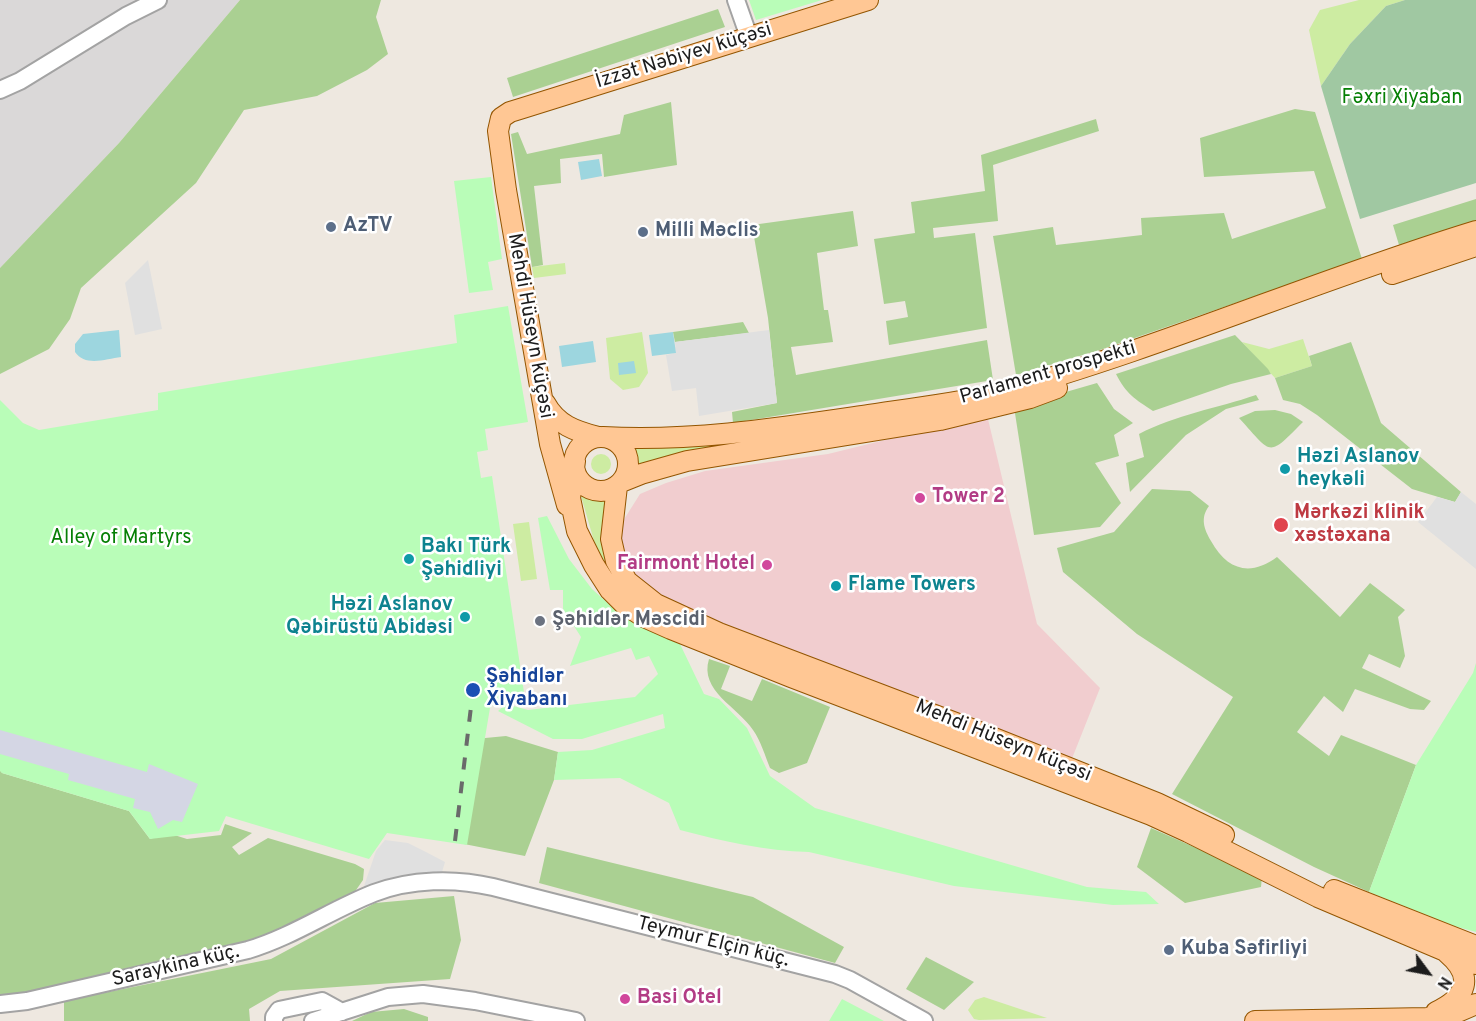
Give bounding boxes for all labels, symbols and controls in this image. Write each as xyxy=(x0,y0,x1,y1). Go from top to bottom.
street label: İzzət Nəbiyev küçəsi xyxy=(593,19,775,95)
park label: Fəxri Xiyaban xyxy=(1342,87,1462,111)
place label: AzTV xyxy=(343,215,393,239)
marker: AzTV xyxy=(324,220,338,234)
place label: Milli Məclis xyxy=(655,220,759,244)
marker: Milli Məclis xyxy=(636,225,650,239)
street label: Mehdi Hüseyn küçəsi xyxy=(501,231,557,421)
street label: Parlament prospekti xyxy=(957,337,1139,411)
place label: Həzi Aslanov heykəli xyxy=(1297,446,1419,493)
marker: Həzi Aslanov heykəli xyxy=(1278,462,1292,476)
place label: Tower 2 xyxy=(932,486,1005,510)
marker: Tower 2 xyxy=(913,491,927,505)
place label: Mərkəzi klinik xəstəxana xyxy=(1294,502,1425,549)
marker: Mərkəzi klinik xəstəxana xyxy=(1272,516,1290,534)
park label: Alley of Martyrs xyxy=(50,527,192,551)
place label: Bakı Türk Şəhidliyi xyxy=(421,536,511,583)
marker: Bakı Türk Şəhidliyi xyxy=(402,552,416,566)
place label: Fairmont Hotel xyxy=(617,553,755,577)
marker: Fairmont Hotel xyxy=(760,558,774,572)
place label: Flame Towers xyxy=(848,574,976,598)
marker: Flame Towers xyxy=(829,579,843,593)
place label: Həzi Aslanov Qəbirüstü Abidəsi xyxy=(286,594,453,641)
place label: Şəhidlər Məscidi xyxy=(552,609,705,633)
marker: Həzi Aslanov Qəbirüstü Abidəsi xyxy=(458,610,472,624)
marker: Şəhidlər Məscidi xyxy=(533,614,547,628)
place label: Şəhidlər Xiyabanı xyxy=(486,666,567,713)
marker: Şəhidlər Xiyabanı xyxy=(464,681,482,699)
street label: Mehdi Hüseyn küçəsi xyxy=(911,696,1095,788)
street label: Teymur Elçin küç. xyxy=(634,912,792,974)
place label: Kuba Səfirliyi xyxy=(1181,938,1307,962)
street label: Saraykina küç. xyxy=(110,941,242,993)
marker: Kuba Səfirliyi xyxy=(1162,943,1176,957)
north arrow xyxy=(1398,943,1458,1003)
text: N xyxy=(1432,972,1455,993)
place label: Basi Otel xyxy=(637,987,722,1011)
marker: Basi Otel xyxy=(618,992,632,1006)

